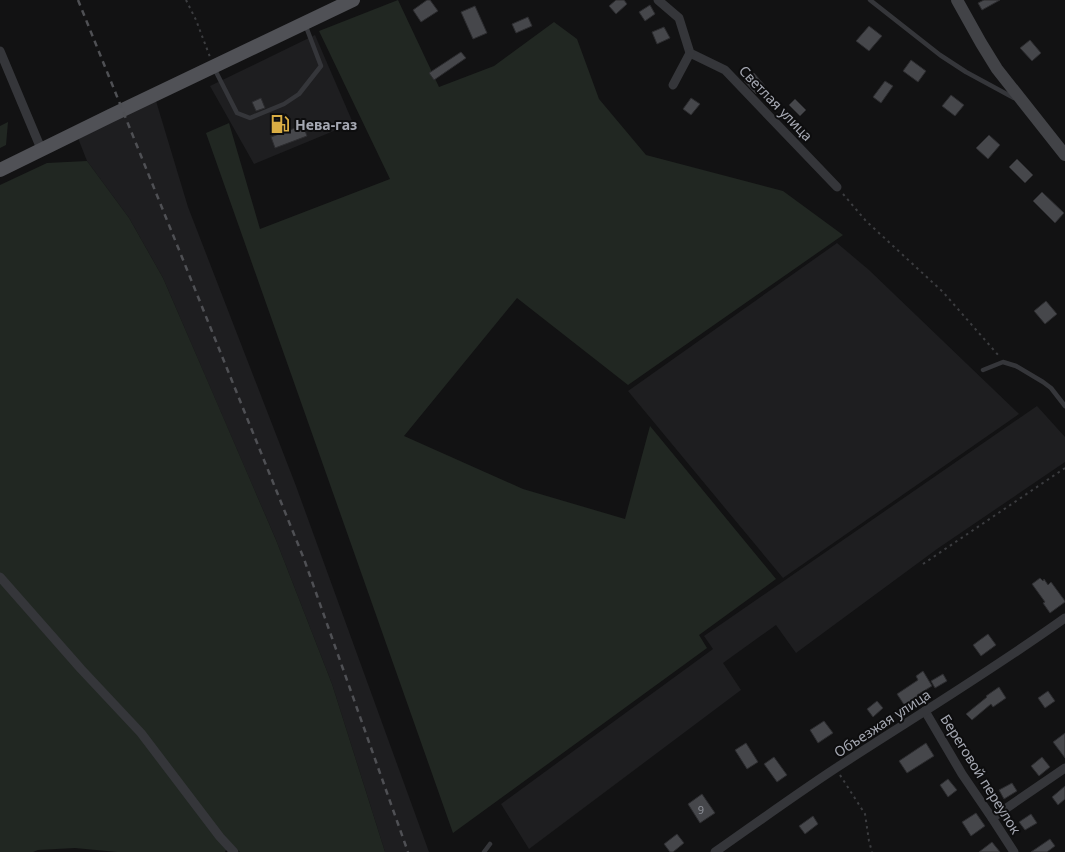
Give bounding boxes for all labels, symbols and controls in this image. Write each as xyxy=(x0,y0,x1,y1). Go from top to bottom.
street label: Светлая улица xyxy=(735,61,817,145)
fuel station icon: Нева-газ xyxy=(269,113,291,135)
place label: Нева-газ xyxy=(295,115,357,134)
street label: Объезжая улица xyxy=(830,685,934,761)
street label: Береговой переулок xyxy=(936,711,1026,838)
house number: 9 xyxy=(698,802,704,817)

